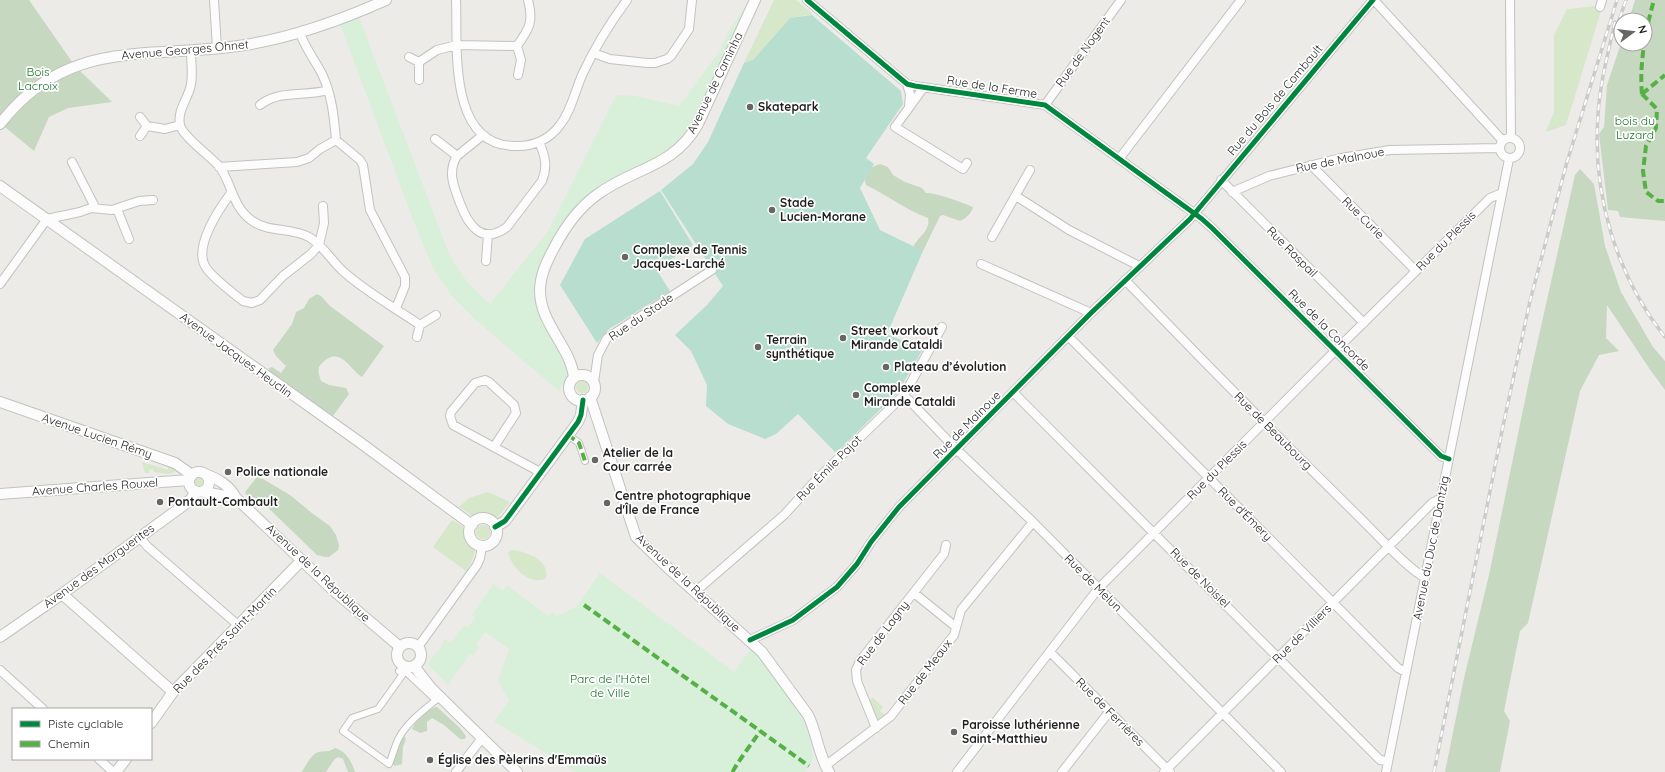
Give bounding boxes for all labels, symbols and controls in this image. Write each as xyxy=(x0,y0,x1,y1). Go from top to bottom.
north arrow xyxy=(1613,12,1653,52)
street label: Rue de Nogent xyxy=(1052,14,1113,90)
text: N xyxy=(1635,24,1650,35)
street label: Avenue de Caminha xyxy=(683,29,746,136)
street label: Avenue Georges Ohnet xyxy=(121,36,249,63)
street label: Rue du Bois de Combault xyxy=(1224,41,1325,158)
park label: Bois Lacroix xyxy=(18,64,58,93)
street label: Rue de la Ferme xyxy=(946,72,1038,101)
place label: Skatepark xyxy=(758,99,819,114)
marker: Skatepark xyxy=(745,102,755,112)
park label: bois du Luzard xyxy=(1615,113,1655,142)
street label: Rue de Malnoue xyxy=(1294,144,1386,175)
street label: Rue Curie xyxy=(1339,193,1388,242)
place label: Stade Lucien-Morane xyxy=(780,195,866,224)
marker: Stade Lucien-Morane xyxy=(767,205,777,215)
street label: Rue du Plessis xyxy=(1413,207,1479,274)
street label: Rue Raspail xyxy=(1264,223,1321,280)
place label: Complexe de Tennis Jacques-Larché xyxy=(633,242,747,271)
marker: Complexe de Tennis Jacques-Larché xyxy=(620,252,630,262)
street label: Rue de la Concorde xyxy=(1285,286,1373,374)
street label: Rue du Stade xyxy=(606,289,676,344)
street label: Avenue Jacques Heuclin xyxy=(177,309,295,400)
place label: Street workout Mirande Cataldi xyxy=(851,323,943,352)
place label: Terrain synthétique xyxy=(766,332,834,361)
marker: Street workout Mirande Cataldi xyxy=(838,333,848,343)
marker: Terrain synthétique xyxy=(753,342,763,352)
place label: Plateau d’évolution xyxy=(894,359,1006,374)
marker: Plateau d’évolution xyxy=(881,362,891,372)
place label: Complexe Mirande Cataldi xyxy=(864,380,956,409)
street label: Rue de Malnoue xyxy=(930,387,1004,462)
street label: Rue de Beaubourg xyxy=(1231,389,1315,473)
marker: Complexe Mirande Cataldi xyxy=(851,390,861,400)
street label: Avenue Lucien Rémy xyxy=(40,410,154,461)
street label: Rue Émile Pajot xyxy=(793,432,865,504)
street label: Rue du Plessis xyxy=(1184,436,1250,503)
place label: Atelier de la Cour carrée xyxy=(603,445,673,474)
marker: Atelier de la Cour carrée xyxy=(590,455,600,465)
place label: Police nationale xyxy=(236,464,328,479)
marker: Police nationale xyxy=(223,467,233,477)
street label: Avenue du Duc de Dantzig xyxy=(1409,474,1452,621)
street label: Avenue Charles Rouxel xyxy=(31,475,159,498)
street label: Rue d'Émery xyxy=(1215,483,1276,544)
place label: Centre photographique d'Île de France xyxy=(615,488,751,517)
place label: Pontault-Combault xyxy=(168,494,278,509)
marker: Pontault-Combault xyxy=(155,497,165,507)
marker: Centre photographique d'Île de France xyxy=(602,498,612,508)
street label: Avenue des Marguerites xyxy=(40,520,157,611)
street label: Avenue de la République xyxy=(263,520,374,625)
street label: Avenue de la République xyxy=(633,530,744,635)
street label: Rue de Noisiel xyxy=(1167,545,1233,611)
street label: Rue de Melun xyxy=(1061,551,1125,615)
street label: Rue des Prés Saint-Martin xyxy=(170,583,280,696)
street label: Rue de Lagny xyxy=(853,597,912,668)
street label: Rue de Villiers xyxy=(1269,601,1335,666)
street label: Rue de Meaux xyxy=(894,636,955,707)
park label: Parc de l’Hôtel de Ville xyxy=(570,671,650,700)
street label: Rue de Ferrières xyxy=(1073,674,1148,749)
legend xyxy=(12,708,152,760)
text: Piste cyclable xyxy=(48,716,124,731)
place label: Paroisse luthérienne Saint-Matthieu xyxy=(962,717,1080,746)
marker: Paroisse luthérienne Saint-Matthieu xyxy=(949,727,959,737)
text: Chemin xyxy=(48,736,90,751)
place label: Église des Pèlerins d'Emmaüs xyxy=(438,752,607,767)
marker: Église des Pèlerins d'Emmaüs xyxy=(425,755,435,765)

